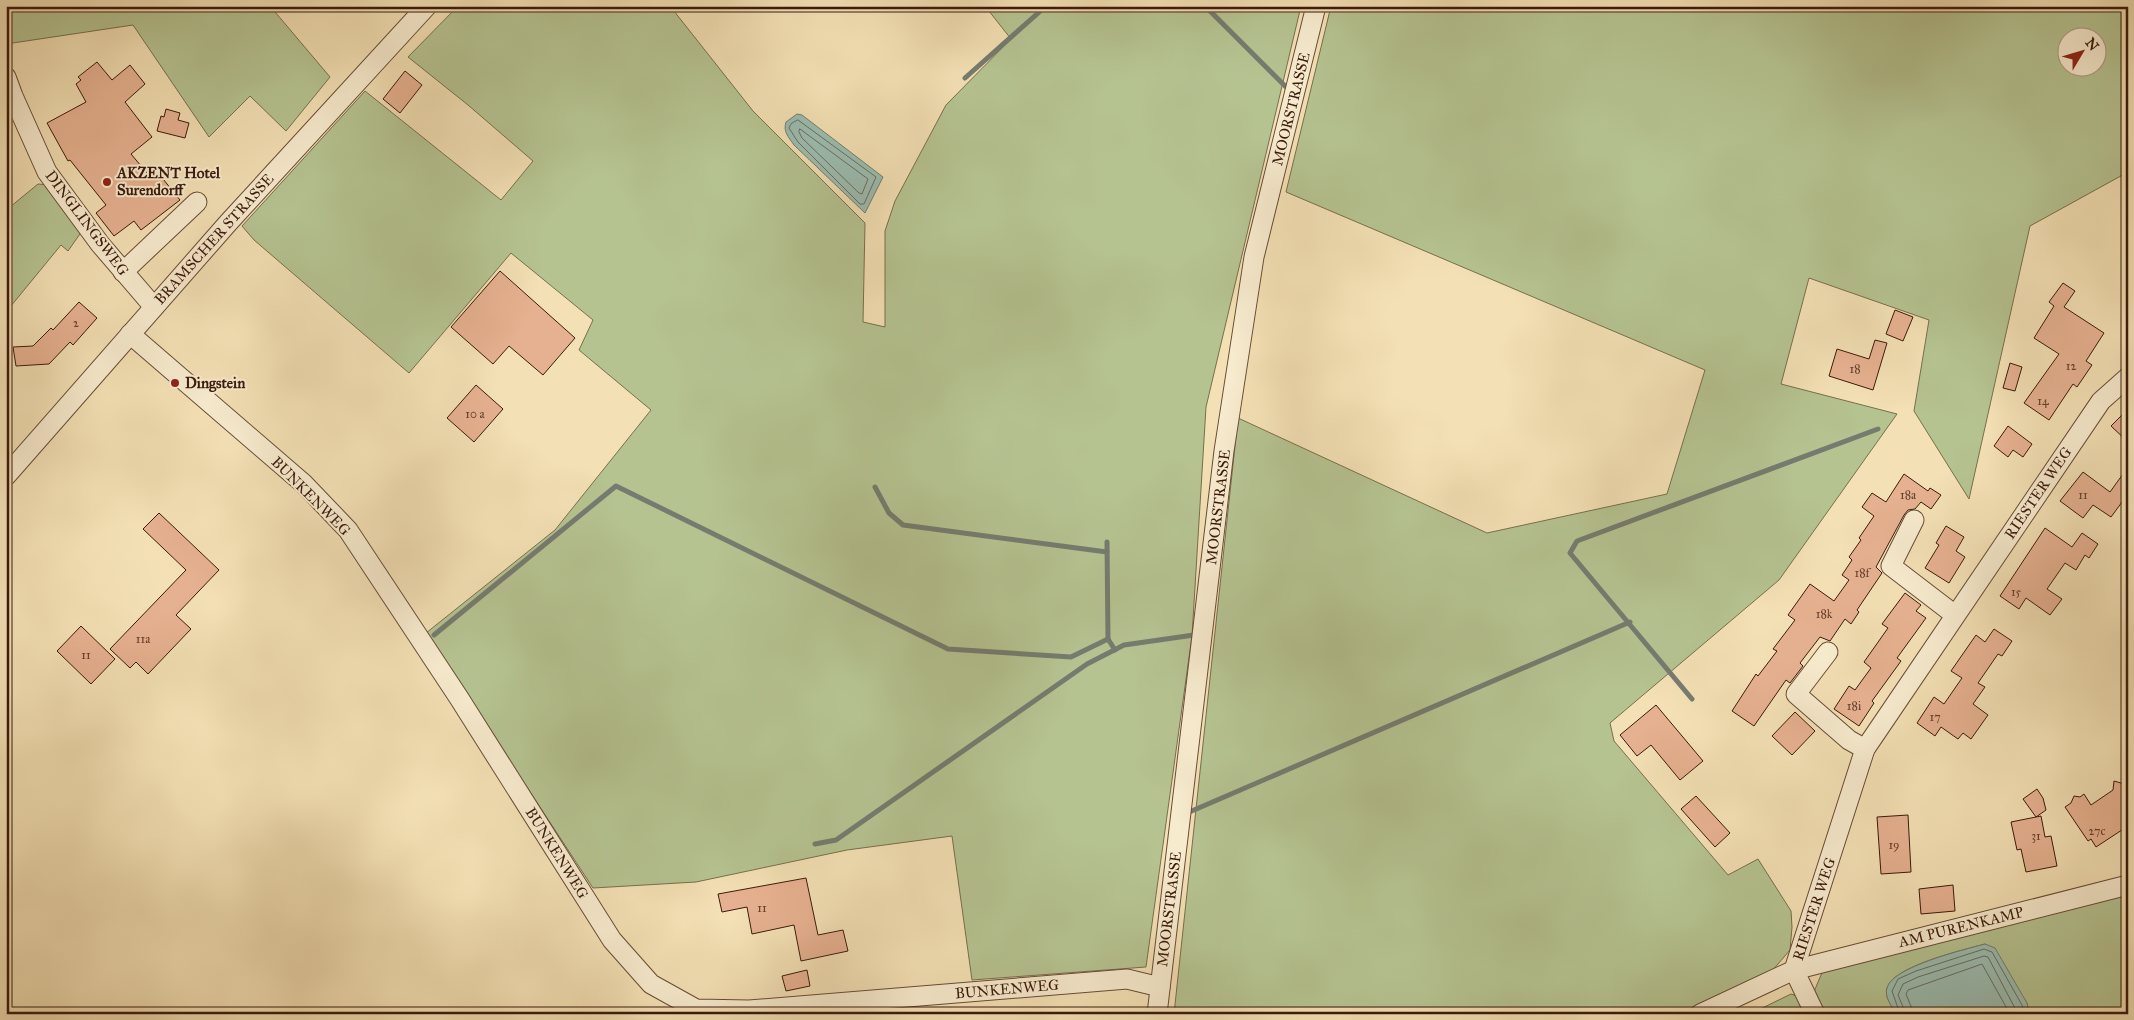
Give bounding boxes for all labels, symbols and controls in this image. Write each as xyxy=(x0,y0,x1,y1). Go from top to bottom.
north arrow xyxy=(2056,28,2106,78)
text: N xyxy=(2081,34,2102,54)
street label: MOORSTRASSE xyxy=(1268,50,1314,168)
place label: AKZENT Hotel Surendorff xyxy=(116,164,221,199)
street label: DINGLINGSWEG xyxy=(42,167,132,279)
street label: BRAMSCHER STRASSE xyxy=(150,170,278,308)
marker: AKZENT Hotel Surendorff xyxy=(101,176,113,188)
house number: 2 xyxy=(73,316,79,330)
house number: 12 xyxy=(2066,359,2076,373)
house number: 18 xyxy=(1849,362,1861,376)
place label: Dingstein xyxy=(185,374,246,393)
marker: Dingstein xyxy=(169,377,181,389)
house number: 14 xyxy=(2037,394,2049,408)
house number: 10 a xyxy=(465,407,486,421)
street label: RIESTER WEG xyxy=(2001,444,2075,542)
street label: MOORSTRASSE xyxy=(1202,448,1234,566)
street label: BUNKENWEG xyxy=(268,453,354,539)
house number: 18a xyxy=(1900,488,1917,502)
house number: 11 xyxy=(2078,488,2088,502)
house number: 18f xyxy=(1854,566,1872,580)
house number: 15 xyxy=(2011,585,2022,599)
house number: 18k xyxy=(1816,607,1833,621)
house number: 11a xyxy=(136,632,151,646)
house number: 11 xyxy=(81,648,91,662)
house number: 18i xyxy=(1847,699,1862,713)
house number: 17 xyxy=(1929,710,1941,724)
street label: BUNKENWEG xyxy=(522,804,592,902)
house number: 27c xyxy=(2088,824,2106,838)
house number: 31 xyxy=(2031,829,2041,843)
house number: 19 xyxy=(1888,838,1900,852)
street label: MOORSTRASSE xyxy=(1153,850,1185,968)
street label: RIESTER WEG xyxy=(1789,855,1839,963)
house number: 11 xyxy=(757,901,767,915)
street label: AM PURENKAMP xyxy=(1896,903,2026,951)
street label: BUNKENWEG xyxy=(954,975,1060,1003)

